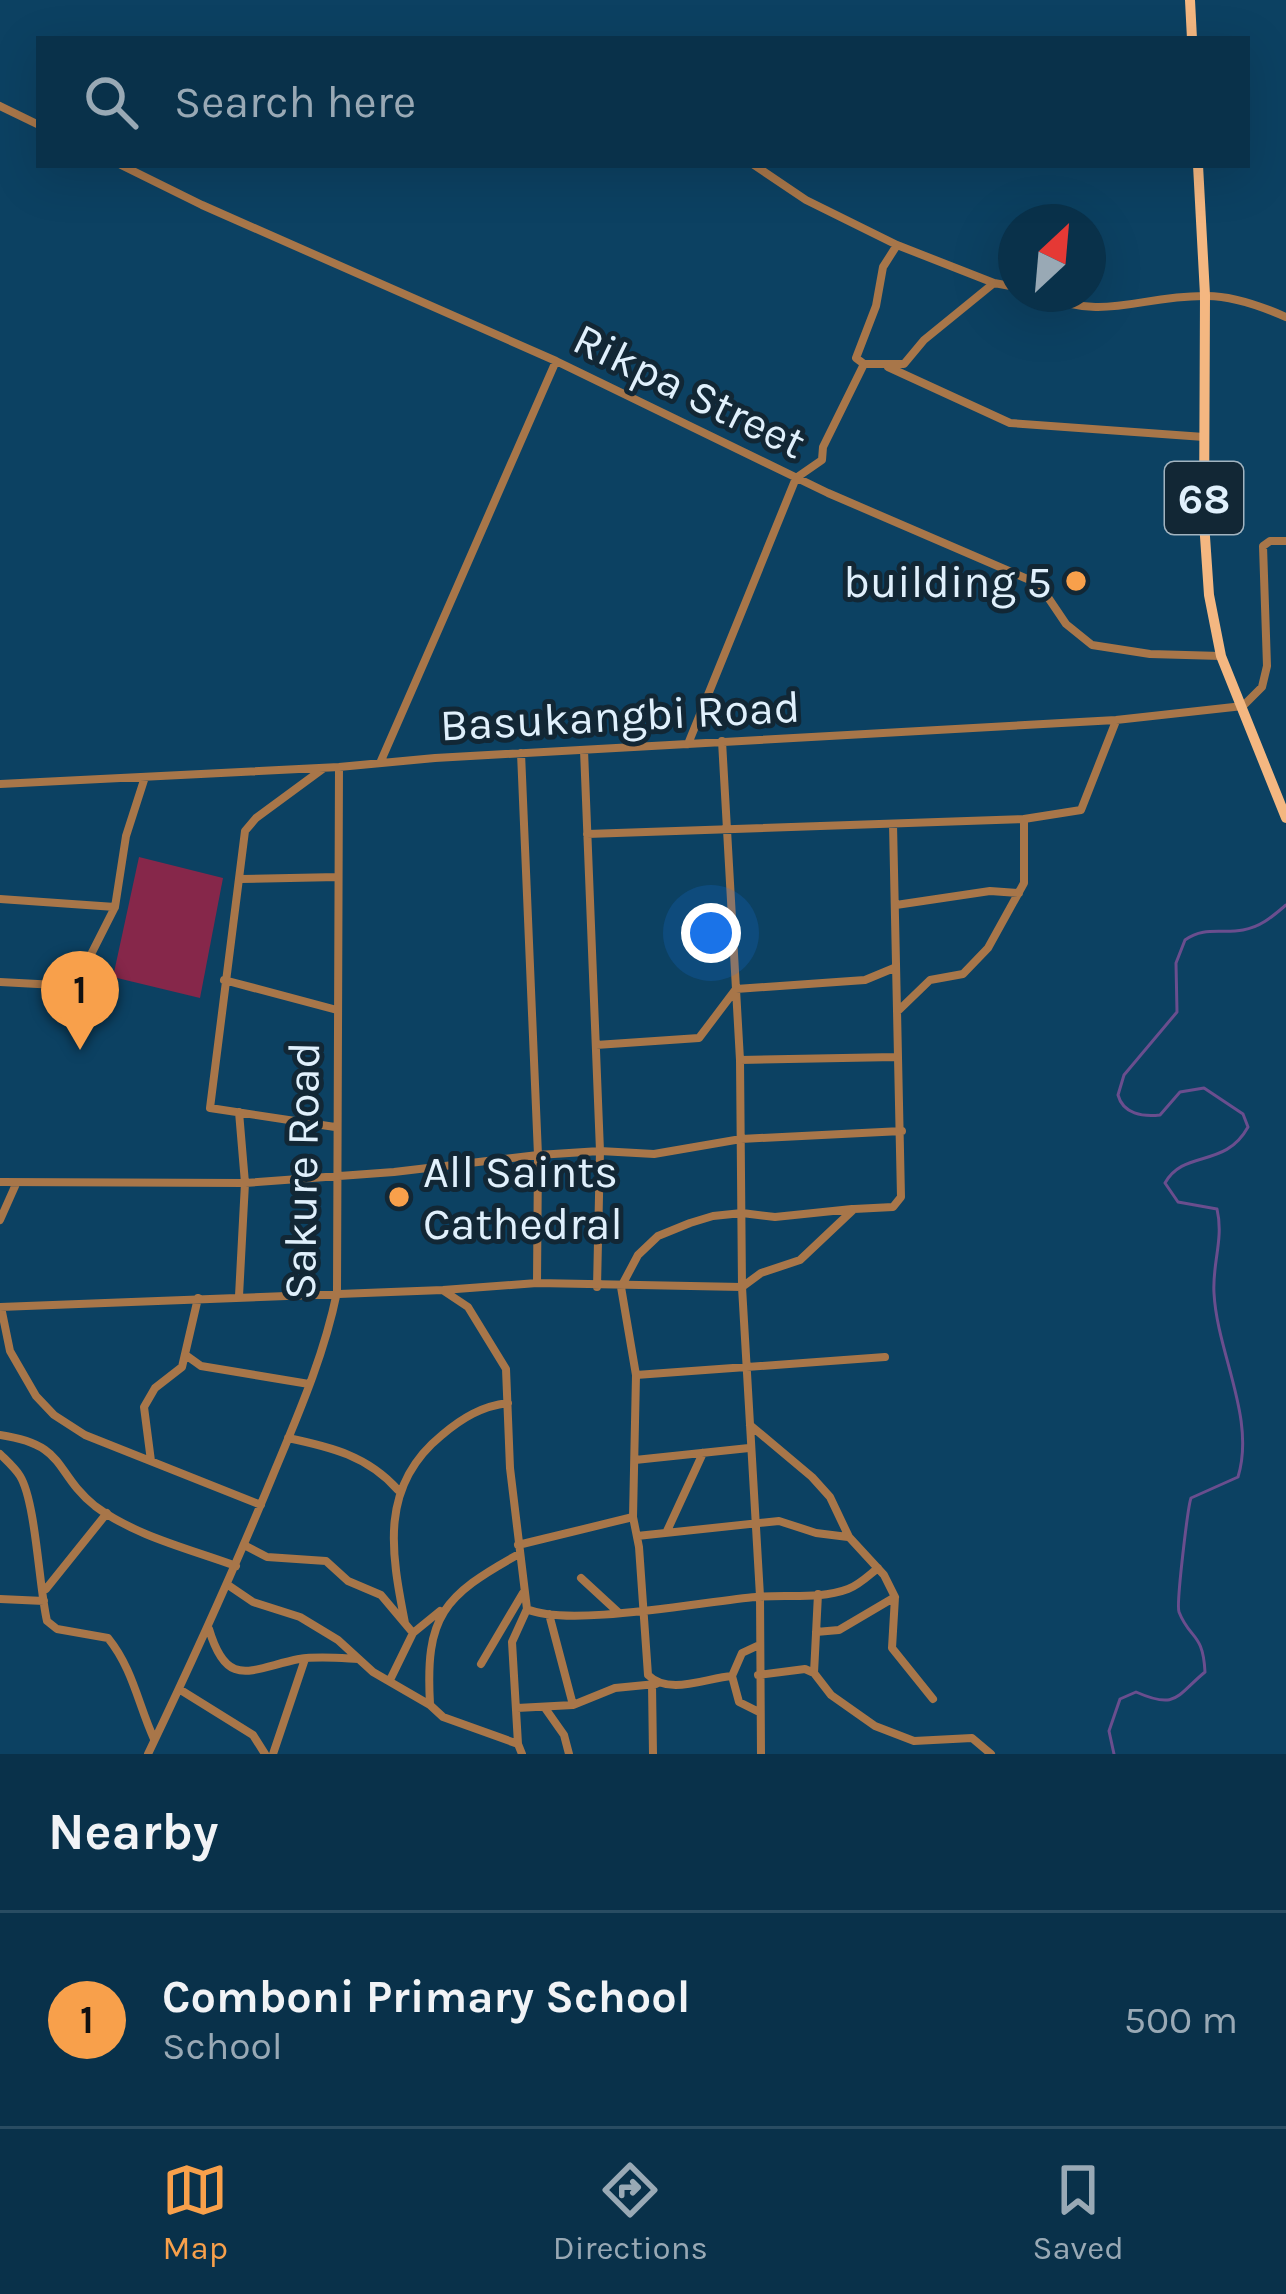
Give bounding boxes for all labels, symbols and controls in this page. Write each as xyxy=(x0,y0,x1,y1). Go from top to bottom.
search box xyxy=(36,36,1250,168)
icon: search xyxy=(78,69,144,135)
text: Search here xyxy=(174,76,416,128)
north arrow xyxy=(998,204,1106,312)
street label: Rikpa Street xyxy=(565,312,814,469)
road number: 68 xyxy=(1165,462,1243,534)
place label: building 5 xyxy=(843,556,1052,609)
marker: building 5 xyxy=(1063,568,1089,594)
street label: Basukangbi Road xyxy=(439,681,802,752)
your location xyxy=(681,903,741,963)
pin: 1 xyxy=(41,951,119,1050)
street label: Sakure Road xyxy=(274,1041,330,1301)
place label: All Saints Cathedral xyxy=(423,1146,623,1250)
marker: All Saints Cathedral xyxy=(386,1184,412,1210)
text: Nearby xyxy=(48,1802,218,1862)
text: Comboni Primary School xyxy=(162,1971,690,2023)
text: 1 xyxy=(80,1997,94,2043)
text: 500 m xyxy=(1124,1997,1238,2043)
text: School xyxy=(162,2023,283,2069)
tab: Map xyxy=(162,2157,228,2267)
tab: Directions xyxy=(553,2157,708,2267)
tab: Saved xyxy=(1033,2157,1124,2267)

